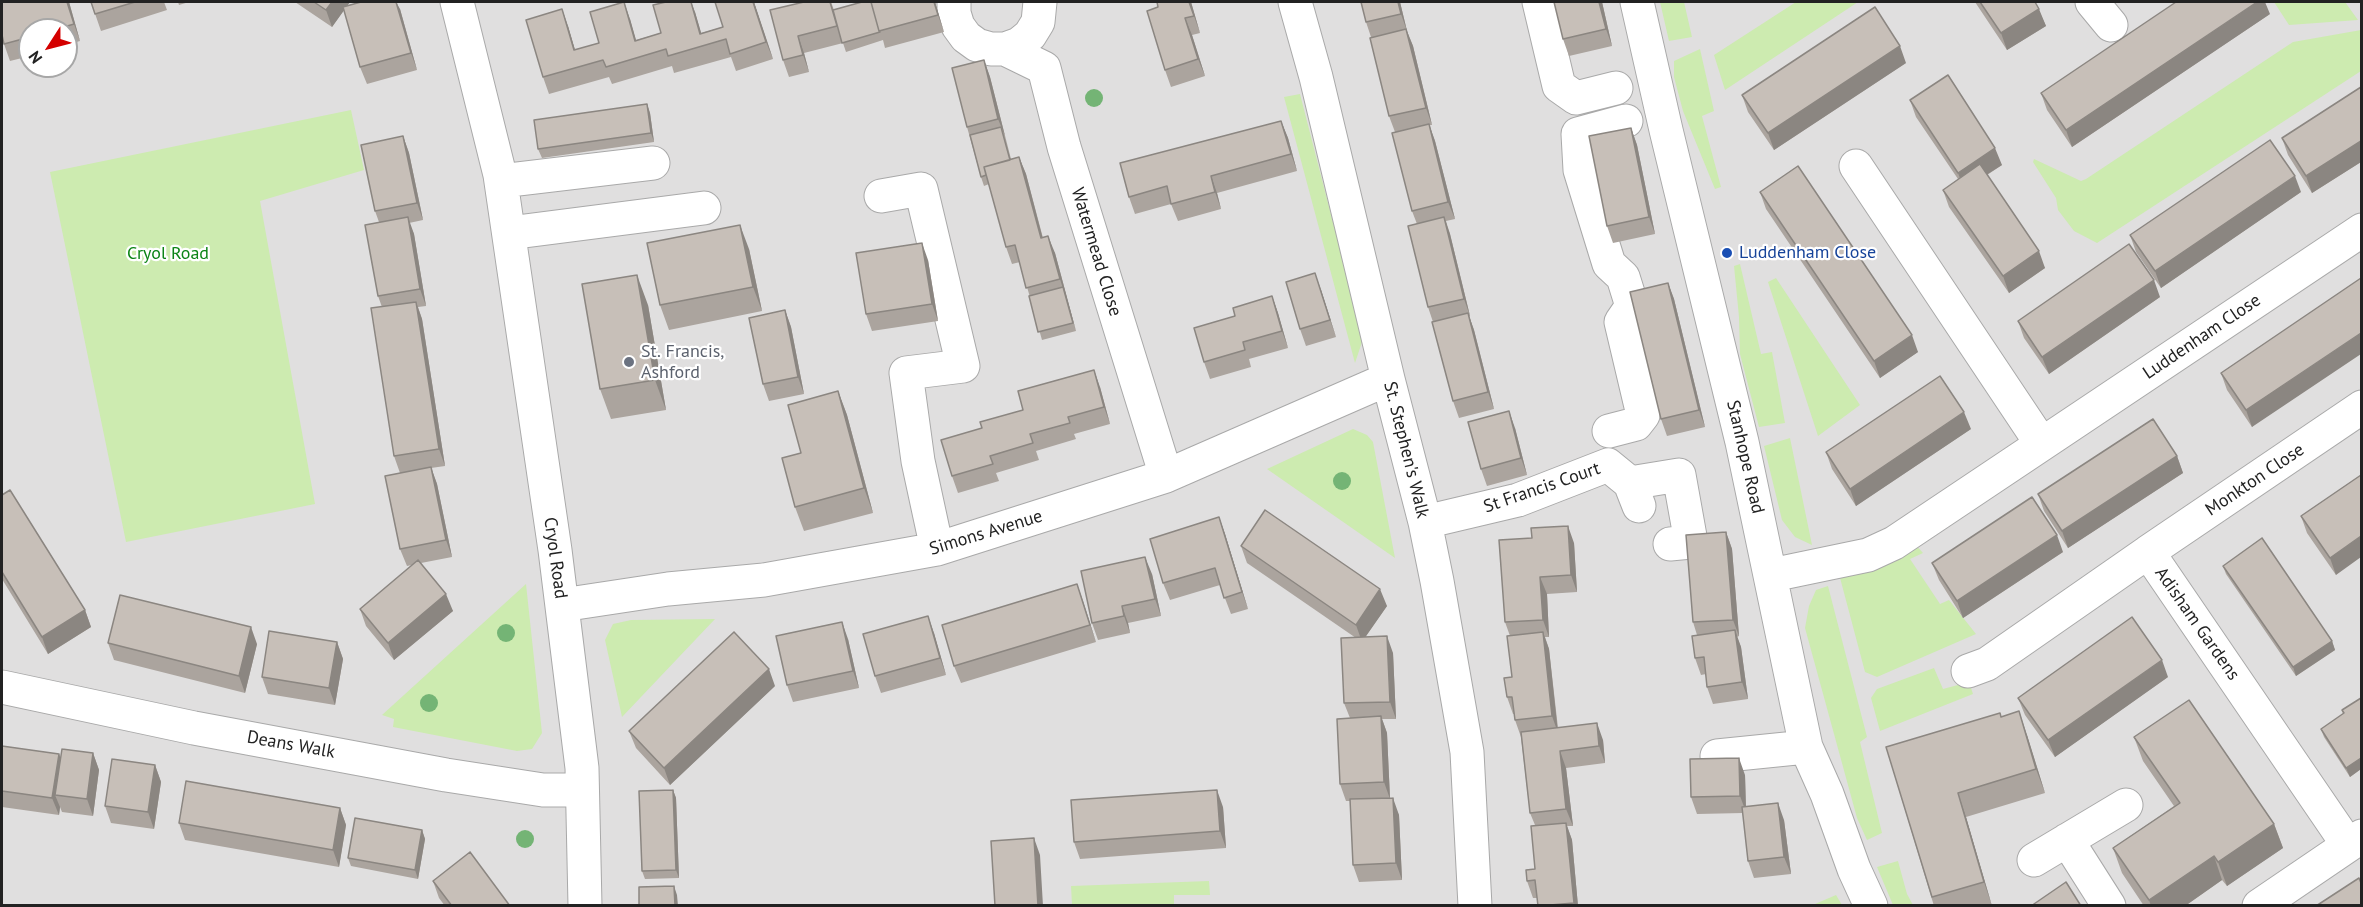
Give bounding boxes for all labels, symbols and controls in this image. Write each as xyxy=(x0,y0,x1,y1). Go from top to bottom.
north arrow xyxy=(18,18,78,78)
text: N xyxy=(24,47,46,68)
street label: Watermead Close xyxy=(1066,185,1126,319)
place label: Luddenham Close xyxy=(1739,242,1876,264)
park label: Cryol Road xyxy=(127,243,209,265)
marker: Luddenham Close xyxy=(1720,246,1734,260)
street label: Luddenham Close xyxy=(2139,290,2265,384)
place label: St. Francis, Ashford xyxy=(641,341,724,384)
marker: St. Francis, Ashford xyxy=(622,355,636,369)
street label: St. Stephen's Walk xyxy=(1379,379,1433,521)
street label: Stanhope Road xyxy=(1721,398,1769,516)
street label: Monkton Close xyxy=(2202,439,2308,521)
street label: St Francis Court xyxy=(1481,458,1603,518)
street label: Simons Avenue xyxy=(927,506,1045,560)
street label: Cryol Road xyxy=(539,516,571,600)
street label: Adisham Gardens xyxy=(2150,563,2244,685)
street label: Deans Walk xyxy=(245,727,337,763)

